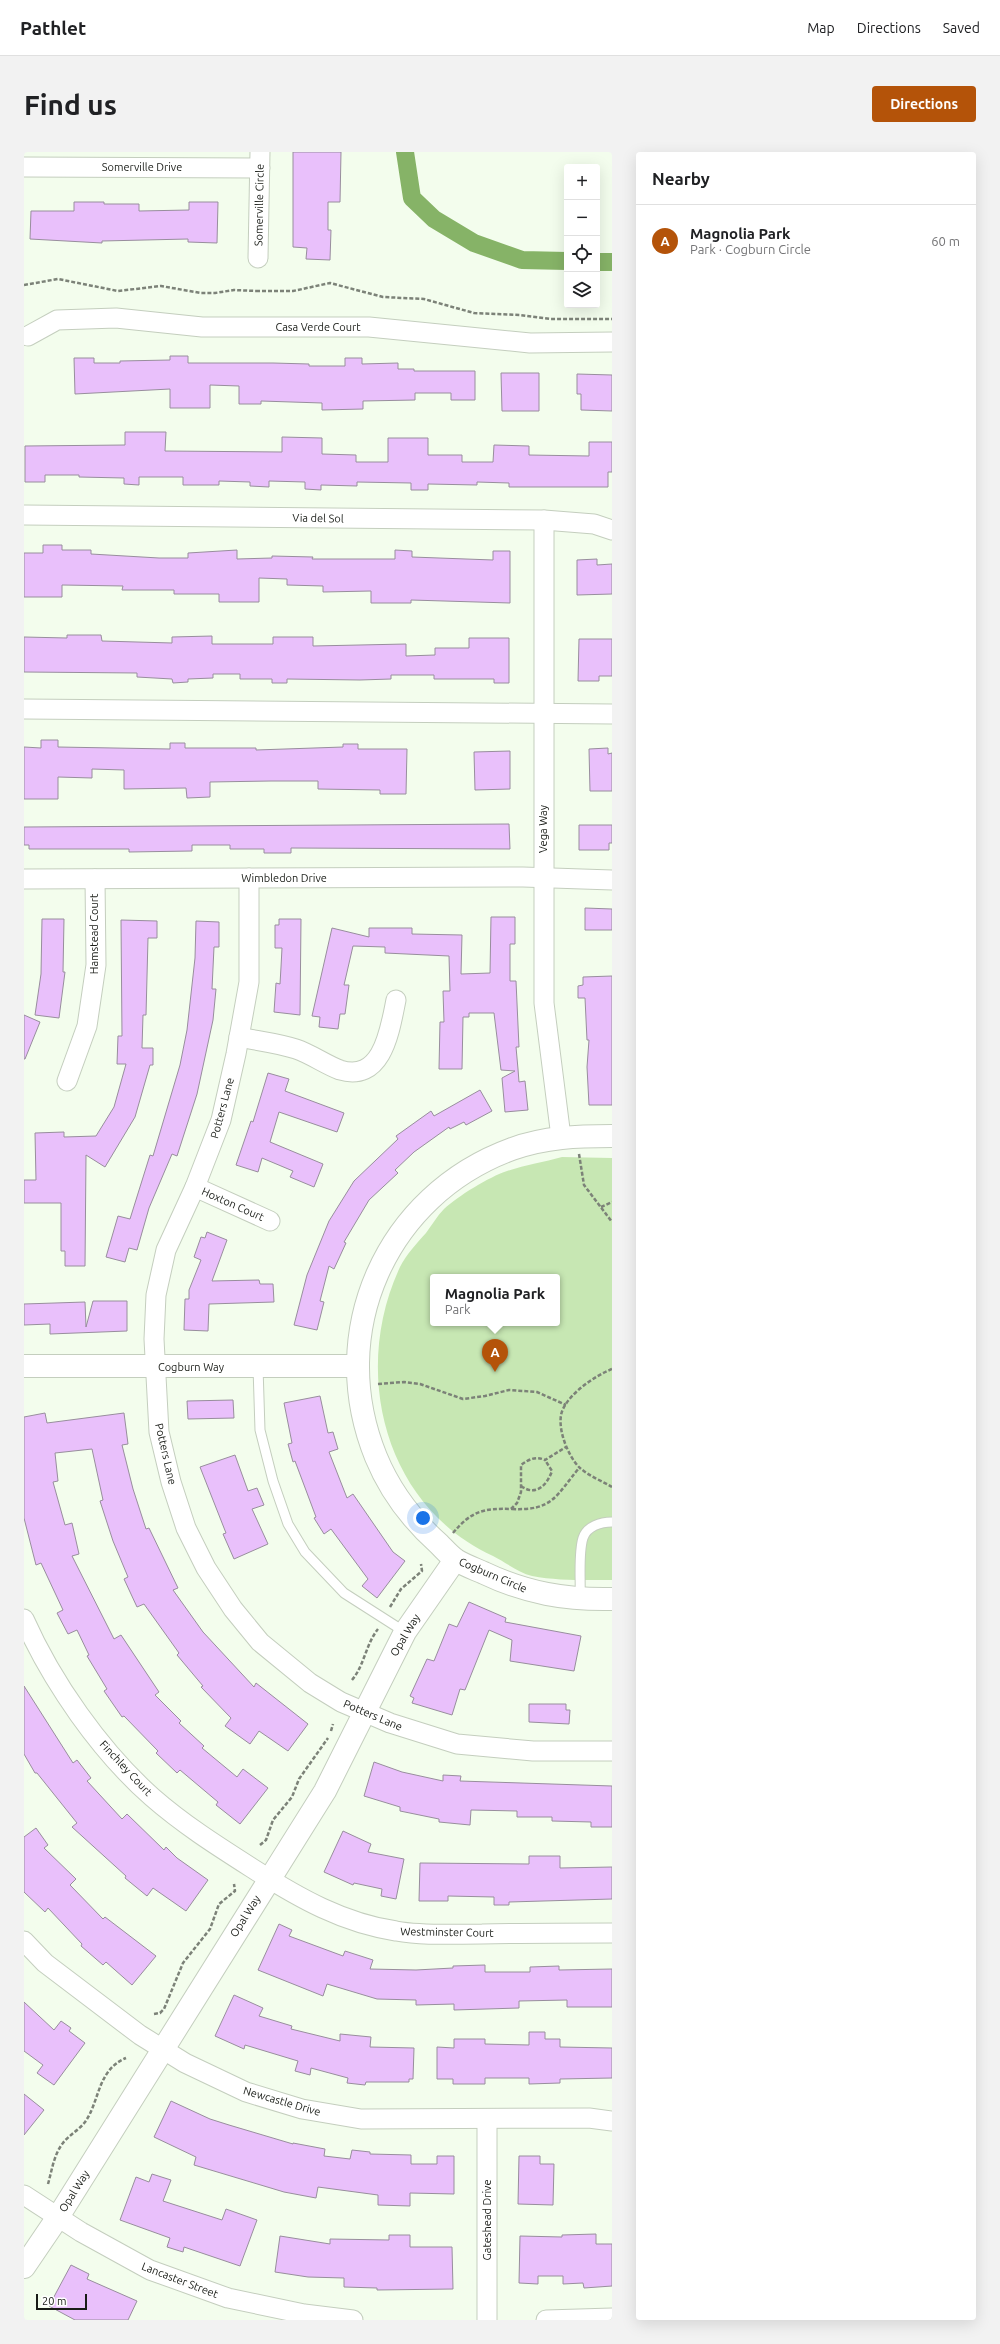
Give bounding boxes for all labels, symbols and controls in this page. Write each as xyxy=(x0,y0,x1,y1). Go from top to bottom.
text: Pathlet xyxy=(20,17,86,39)
text: Map xyxy=(807,20,835,36)
text: Directions xyxy=(857,20,921,36)
text: Saved xyxy=(943,20,980,36)
button: Directions xyxy=(872,86,976,122)
text: Find us xyxy=(24,89,117,120)
street label: Somerville Drive xyxy=(102,161,182,173)
street label: Somerville Circle xyxy=(252,164,266,246)
map controls xyxy=(564,164,600,308)
button: + xyxy=(564,164,600,200)
text: Nearby xyxy=(652,169,710,188)
button: − xyxy=(564,200,600,236)
text: Magnolia Park xyxy=(690,225,791,242)
text: A xyxy=(660,234,670,248)
text: 60 m xyxy=(931,234,960,248)
button: locate xyxy=(564,236,600,272)
text: Park · Cogburn Circle xyxy=(690,242,811,256)
button: layers xyxy=(564,272,600,308)
street label: Casa Verde Court xyxy=(275,321,361,333)
street label: Via del Sol xyxy=(292,512,344,524)
street label: Vega Way xyxy=(537,804,549,853)
street label: Wimbledon Drive xyxy=(241,872,327,884)
street label: Hamstead Court xyxy=(88,893,100,974)
street label: Potters Lane xyxy=(208,1076,236,1140)
street label: Hoxton Court xyxy=(200,1185,267,1223)
popup xyxy=(430,1274,560,1326)
text: Magnolia Park xyxy=(445,1285,545,1302)
text: Park xyxy=(445,1302,471,1316)
pin: A xyxy=(482,1339,508,1372)
street label: Cogburn Way xyxy=(158,1361,225,1373)
street label: Potters Lane xyxy=(153,1422,179,1486)
your location xyxy=(413,1508,433,1528)
street label: Cogburn Circle xyxy=(457,1555,529,1595)
street label: Opal Way xyxy=(388,1611,423,1658)
street label: Potters Lane xyxy=(342,1697,404,1733)
street label: Finchley Court xyxy=(97,1738,155,1798)
street label: Opal Way xyxy=(227,1892,263,1939)
street label: Westminster Court xyxy=(400,1925,494,1939)
street label: Newcastle Drive xyxy=(242,2084,322,2118)
street label: Opal Way xyxy=(56,2167,92,2214)
street label: Gateshead Drive xyxy=(481,2179,493,2261)
street label: Lancaster Street xyxy=(140,2260,221,2300)
scale bar xyxy=(36,2292,87,2311)
text: 20 m xyxy=(42,2295,66,2307)

